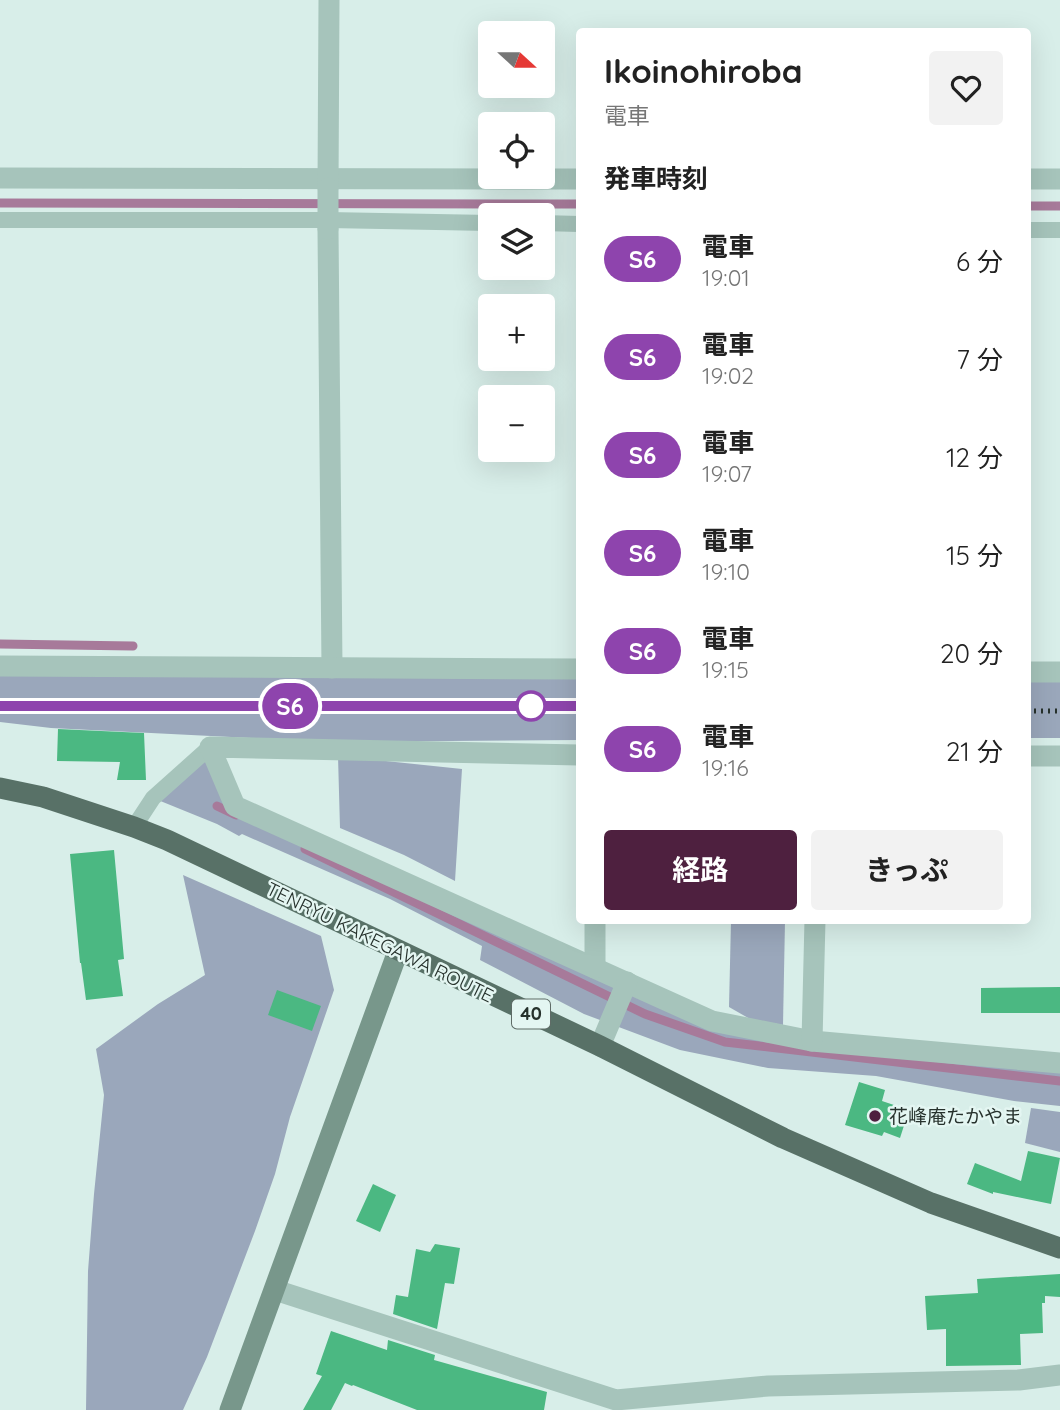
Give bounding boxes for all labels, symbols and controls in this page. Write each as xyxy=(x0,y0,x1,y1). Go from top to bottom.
north arrow xyxy=(478,21,555,98)
map controls xyxy=(478,21,555,462)
text: Ikoinohiroba xyxy=(604,50,803,91)
button: heart xyxy=(929,51,1003,125)
text: 電車 xyxy=(604,101,650,130)
button: locate xyxy=(478,112,555,189)
text: 発車時刻 xyxy=(604,162,708,195)
button: layers xyxy=(478,203,555,280)
text: 電車 xyxy=(702,230,754,263)
text: S6 xyxy=(629,244,656,274)
text: 6 分 xyxy=(956,245,1003,278)
text: 19:01 xyxy=(702,263,750,292)
button: + xyxy=(478,294,555,371)
text: 電車 xyxy=(702,328,754,361)
text: S6 xyxy=(629,342,656,372)
text: 7 分 xyxy=(957,343,1003,376)
text: 19:02 xyxy=(702,361,754,390)
button: − xyxy=(478,385,555,462)
text: 電車 xyxy=(702,426,754,459)
text: S6 xyxy=(629,440,656,470)
text: 12 分 xyxy=(946,441,1003,474)
text: 19:07 xyxy=(702,459,752,488)
text: 電車 xyxy=(702,524,754,557)
text: S6 xyxy=(629,538,656,568)
text: 15 分 xyxy=(946,539,1003,572)
text: 19:10 xyxy=(702,557,750,586)
text: 電車 xyxy=(702,622,754,655)
text: S6 xyxy=(629,636,656,666)
text: 20 分 xyxy=(940,637,1003,670)
text: 19:15 xyxy=(702,655,749,684)
line badge: S6 xyxy=(258,683,322,729)
text: S6 xyxy=(276,691,304,721)
unlabelled marker xyxy=(516,691,546,721)
text: 電車 xyxy=(702,720,754,753)
text: S6 xyxy=(629,734,656,764)
text: 21 分 xyxy=(946,735,1003,768)
text: 19:16 xyxy=(702,753,749,782)
button: 経路 xyxy=(604,830,797,910)
button: きっぷ xyxy=(811,830,1003,910)
street label: TENRYŪ KAKEGAWA ROUTE xyxy=(262,876,498,1008)
road number: 40 xyxy=(512,1000,550,1028)
place label: 花峰庵たかやま xyxy=(889,1104,1022,1128)
marker: 花峰庵たかやま xyxy=(867,1108,883,1124)

